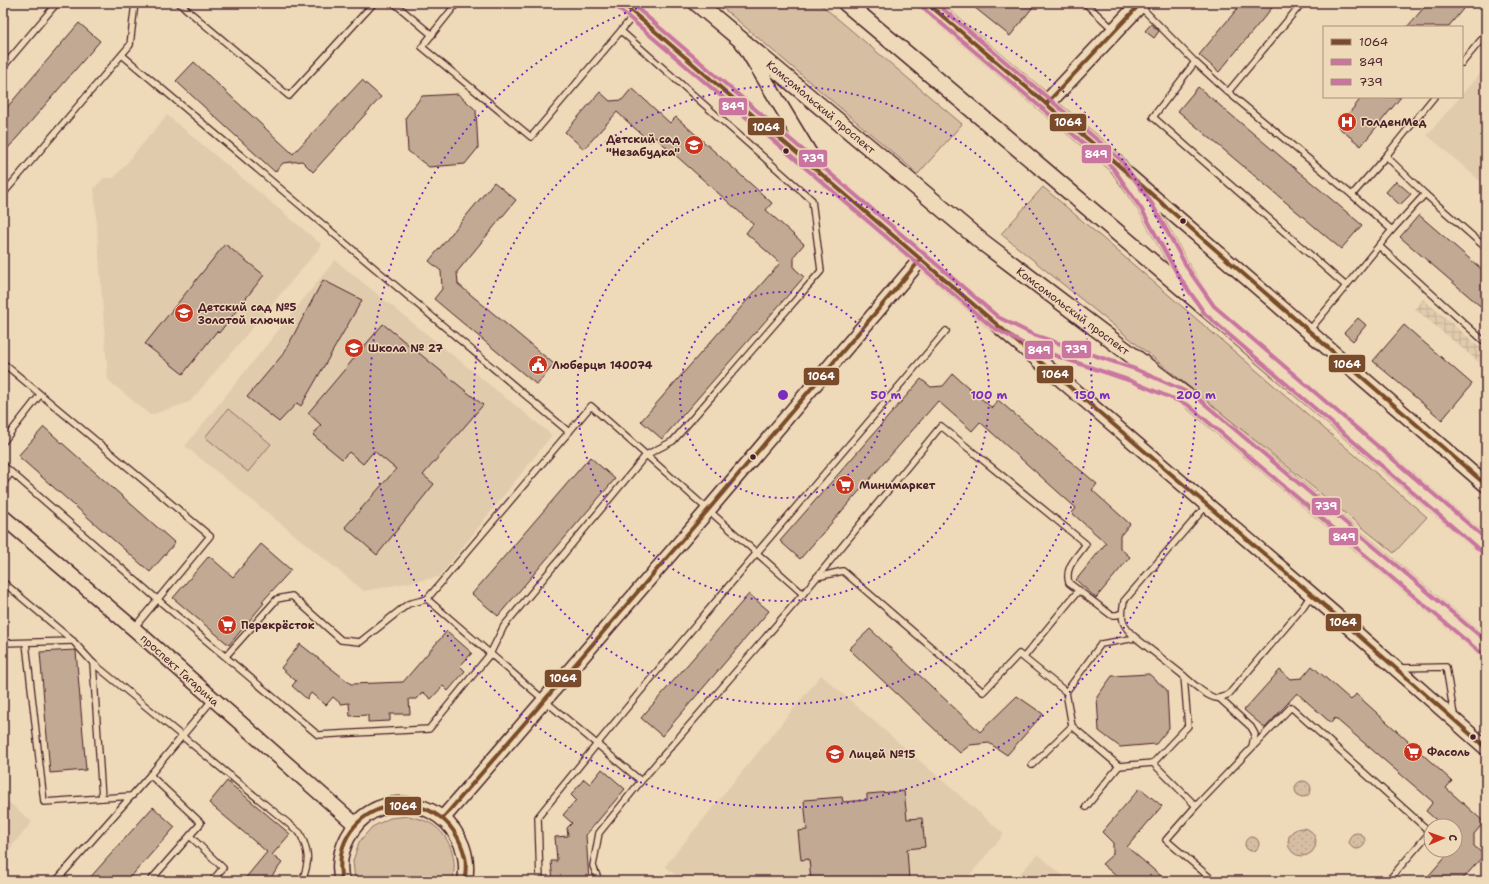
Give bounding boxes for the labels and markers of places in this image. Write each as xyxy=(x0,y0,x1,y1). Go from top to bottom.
hospital icon: ГолденМед xyxy=(1336,111,1358,133)
place label: ГолденМед xyxy=(1361,115,1427,130)
place label: Детский сад "Незабудка" xyxy=(606,132,680,160)
school or university icon: Детский сад "Незабудка" xyxy=(683,134,705,156)
unlabelled marker xyxy=(781,146,791,156)
unlabelled marker xyxy=(1178,216,1188,226)
place label: Детский сад №5 Золотой ключик xyxy=(198,300,297,328)
school or university icon: Детский сад №5 Золотой ключик xyxy=(173,302,195,324)
school or university icon: Школа № 27 xyxy=(343,337,365,359)
place label: Школа № 27 xyxy=(368,341,443,356)
public building icon: Люберцы 140074 xyxy=(527,354,549,376)
place label: Люберцы 140074 xyxy=(552,358,653,373)
centre of rings xyxy=(776,388,790,402)
unlabelled marker xyxy=(748,452,758,462)
supermarket icon: Минимаркет xyxy=(834,474,856,496)
place label: Минимаркет xyxy=(859,478,936,493)
supermarket icon: Перекрёсток xyxy=(216,614,238,636)
place label: Перекрёсток xyxy=(241,618,315,633)
unlabelled marker xyxy=(1468,732,1478,742)
supermarket icon: Фасоль xyxy=(1402,741,1424,763)
school or university icon: Лицей №15 xyxy=(824,743,846,765)
place label: Фасоль xyxy=(1427,745,1470,760)
place label: Лицей №15 xyxy=(849,747,915,762)

